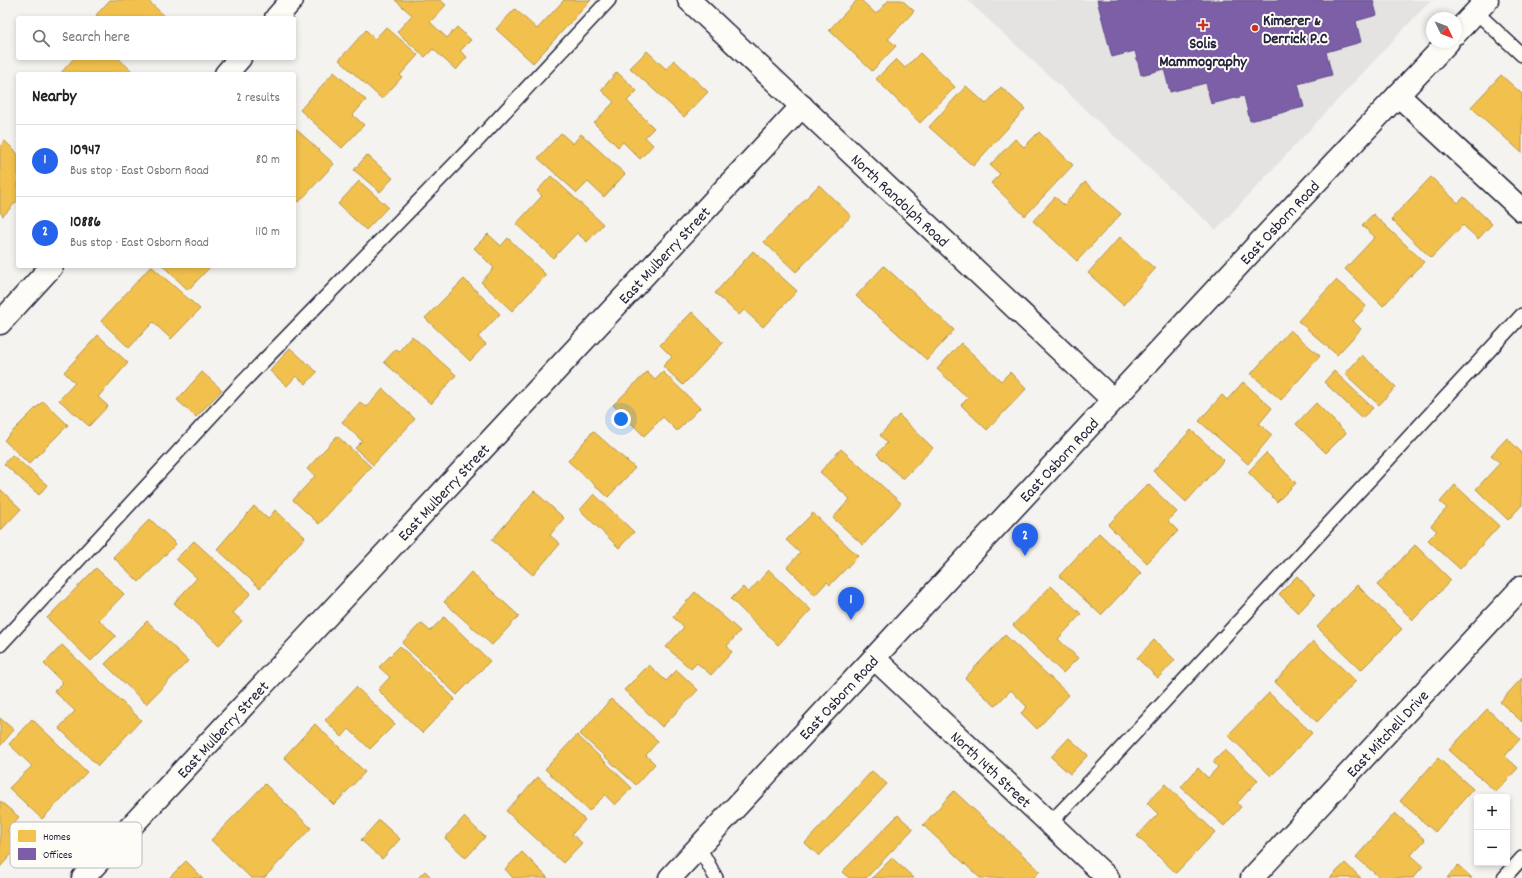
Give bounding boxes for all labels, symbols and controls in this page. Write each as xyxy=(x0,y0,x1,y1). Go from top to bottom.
place label: Kimerer & Derrick P.C xyxy=(1263,10,1328,51)
north arrow xyxy=(1426,12,1462,48)
search box xyxy=(16,16,296,60)
marker: Solis Mammography xyxy=(1197,19,1209,31)
marker: Kimerer & Derrick P.C xyxy=(1250,23,1260,33)
icon: search xyxy=(30,27,52,49)
text: Search here xyxy=(62,27,130,49)
place label: Solis Mammography xyxy=(1159,33,1248,74)
text: Nearby xyxy=(32,86,76,110)
text: 2 results xyxy=(236,89,280,108)
text: 10947 xyxy=(70,140,100,162)
street label: North Randolph Road xyxy=(845,149,953,254)
text: 1 xyxy=(44,151,46,170)
text: 80 m xyxy=(256,151,280,170)
text: Bus stop · East Osborn Road xyxy=(70,162,209,181)
street label: East Osborn Road xyxy=(1235,176,1326,271)
street label: East Mulberry Street xyxy=(614,202,717,310)
text: 10886 xyxy=(70,212,101,234)
text: 2 xyxy=(42,223,48,242)
text: 110 m xyxy=(255,223,280,242)
text: Bus stop · East Osborn Road xyxy=(70,234,209,253)
your location xyxy=(611,409,631,429)
street label: East Osborn Road xyxy=(1015,414,1105,509)
street label: East Mulberry Street xyxy=(393,439,496,547)
pin: 2 xyxy=(1012,523,1038,556)
pin: 1 xyxy=(838,587,864,620)
street label: East Osborn Road xyxy=(795,651,885,746)
street label: East Mulberry Street xyxy=(172,676,275,784)
street label: East Mitchell Drive xyxy=(1342,686,1435,784)
street label: North 14th Street xyxy=(944,726,1036,814)
map controls xyxy=(1474,794,1510,866)
button: + xyxy=(1474,794,1510,830)
legend xyxy=(10,822,142,868)
text: Homes xyxy=(43,830,71,846)
button: − xyxy=(1474,830,1510,866)
text: Offices xyxy=(43,848,73,864)

